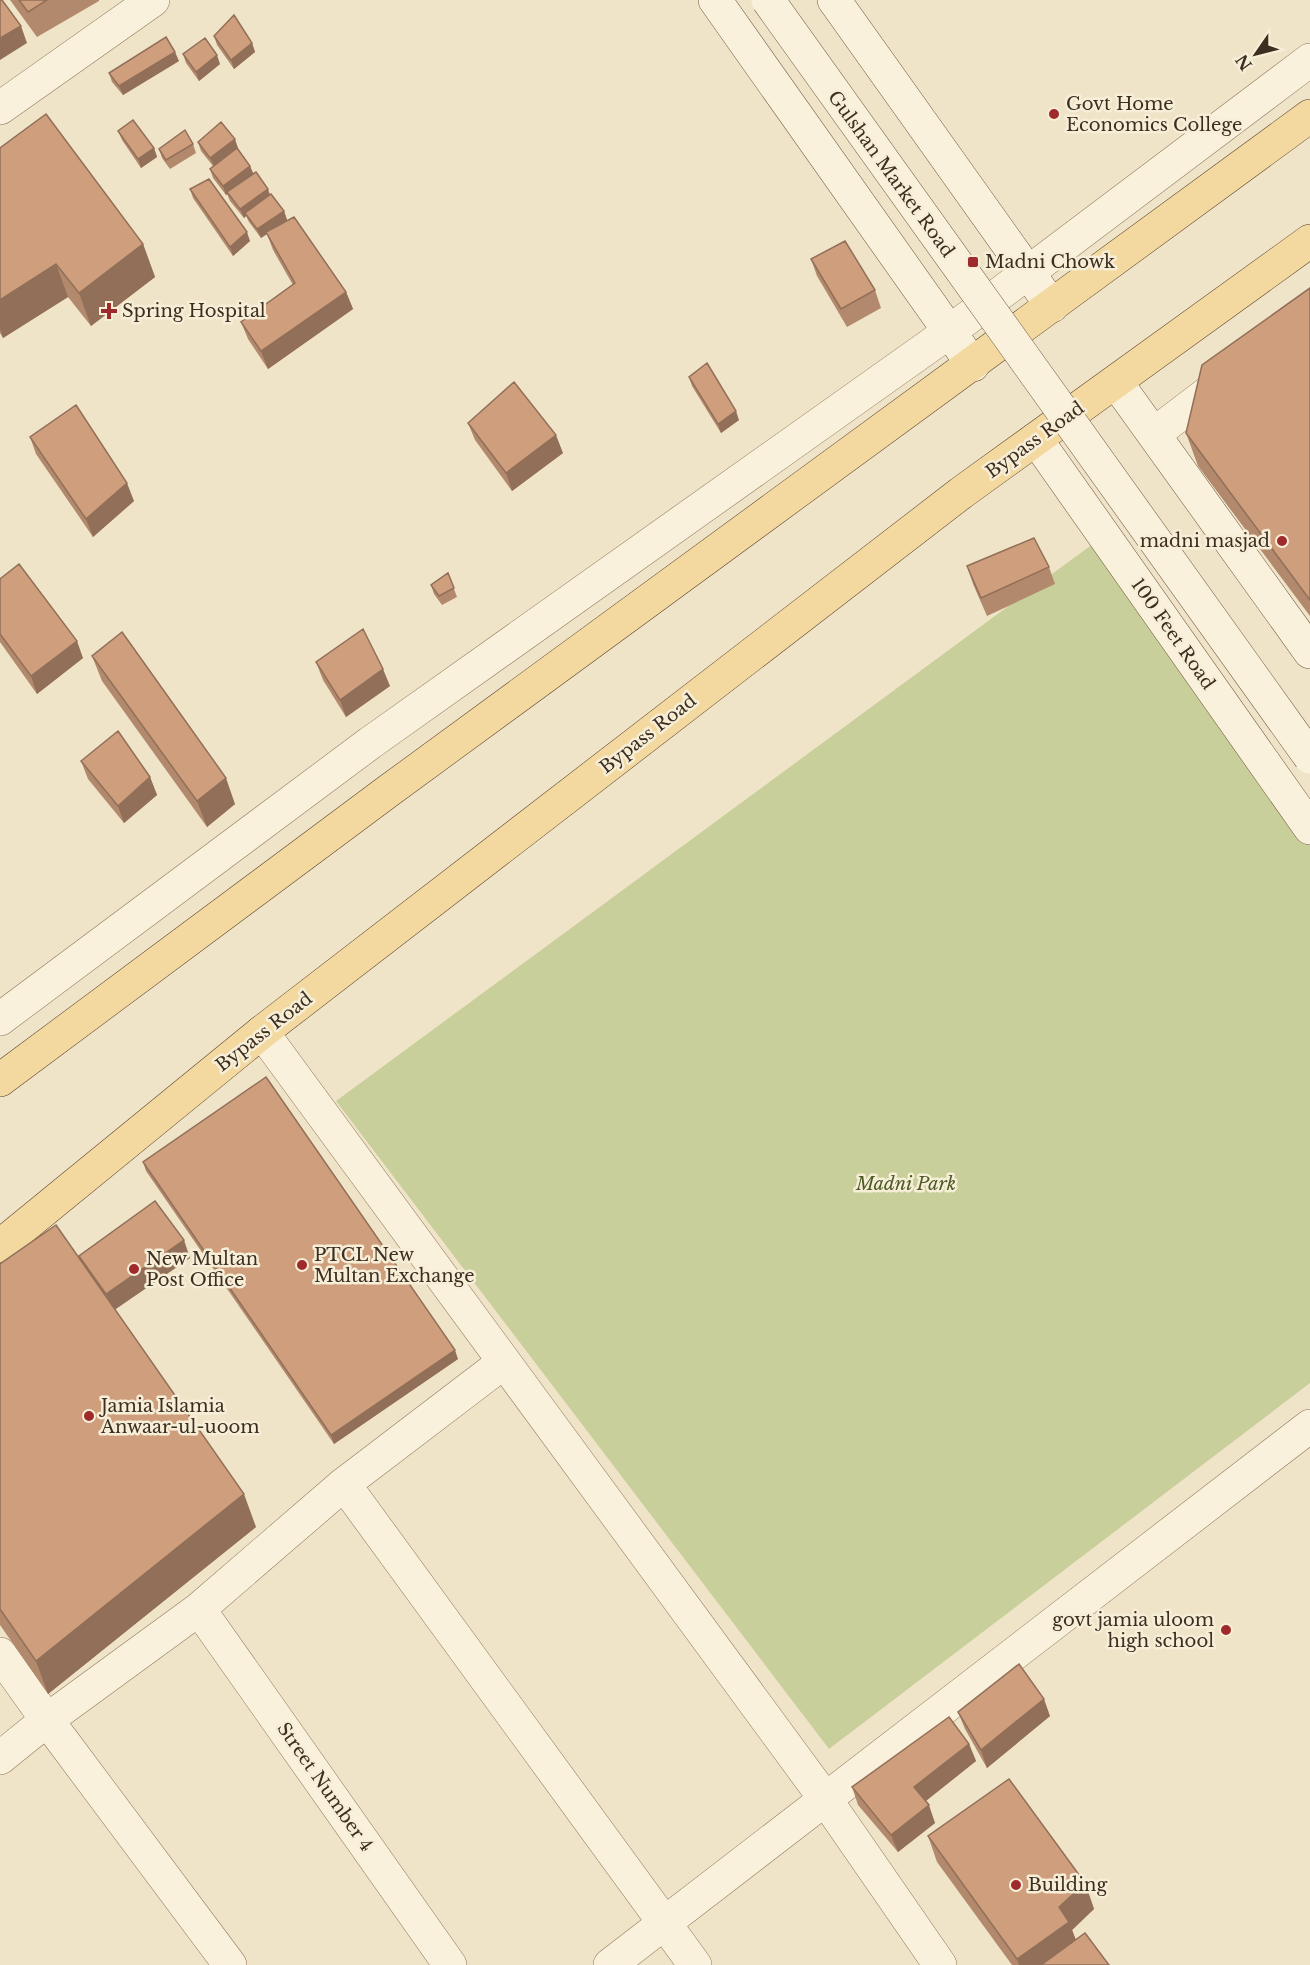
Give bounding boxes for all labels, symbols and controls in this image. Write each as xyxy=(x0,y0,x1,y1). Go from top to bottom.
north arrow xyxy=(1226,24,1286,84)
text: N xyxy=(1231,51,1256,75)
street label: Gulshan Market Road xyxy=(823,86,959,262)
place label: Govt Home Economics College xyxy=(1066,93,1242,136)
marker: Govt Home Economics College xyxy=(1047,107,1061,121)
place label: Madni Chowk xyxy=(985,251,1115,273)
marker: Madni Chowk xyxy=(966,255,980,269)
place label: Spring Hospital xyxy=(122,300,266,322)
marker: Spring Hospital xyxy=(100,302,118,320)
street label: Bypass Road xyxy=(981,397,1089,483)
place label: madni masjad xyxy=(1140,530,1270,552)
marker: madni masjad xyxy=(1275,534,1289,548)
street label: 100 Feet Road xyxy=(1127,574,1219,694)
street label: Bypass Road xyxy=(595,689,701,779)
street label: Bypass Road xyxy=(211,987,317,1077)
park label: Madni Park xyxy=(855,1173,956,1195)
place label: PTCL New Multan Exchange xyxy=(314,1244,475,1287)
place label: New Multan Post Office xyxy=(146,1248,258,1291)
marker: PTCL New Multan Exchange xyxy=(295,1258,309,1272)
marker: New Multan Post Office xyxy=(127,1262,141,1276)
place label: Jamia Islamia Anwaar-ul-uoom xyxy=(99,1395,260,1438)
marker: Jamia Islamia Anwaar-ul-uoom xyxy=(82,1409,96,1423)
place label: govt jamia uloom high school xyxy=(1052,1609,1214,1652)
marker: govt jamia uloom high school xyxy=(1219,1623,1233,1637)
street label: Street Number 4 xyxy=(272,1718,378,1856)
place label: Building xyxy=(1028,1874,1107,1896)
marker: Building xyxy=(1009,1878,1023,1892)

